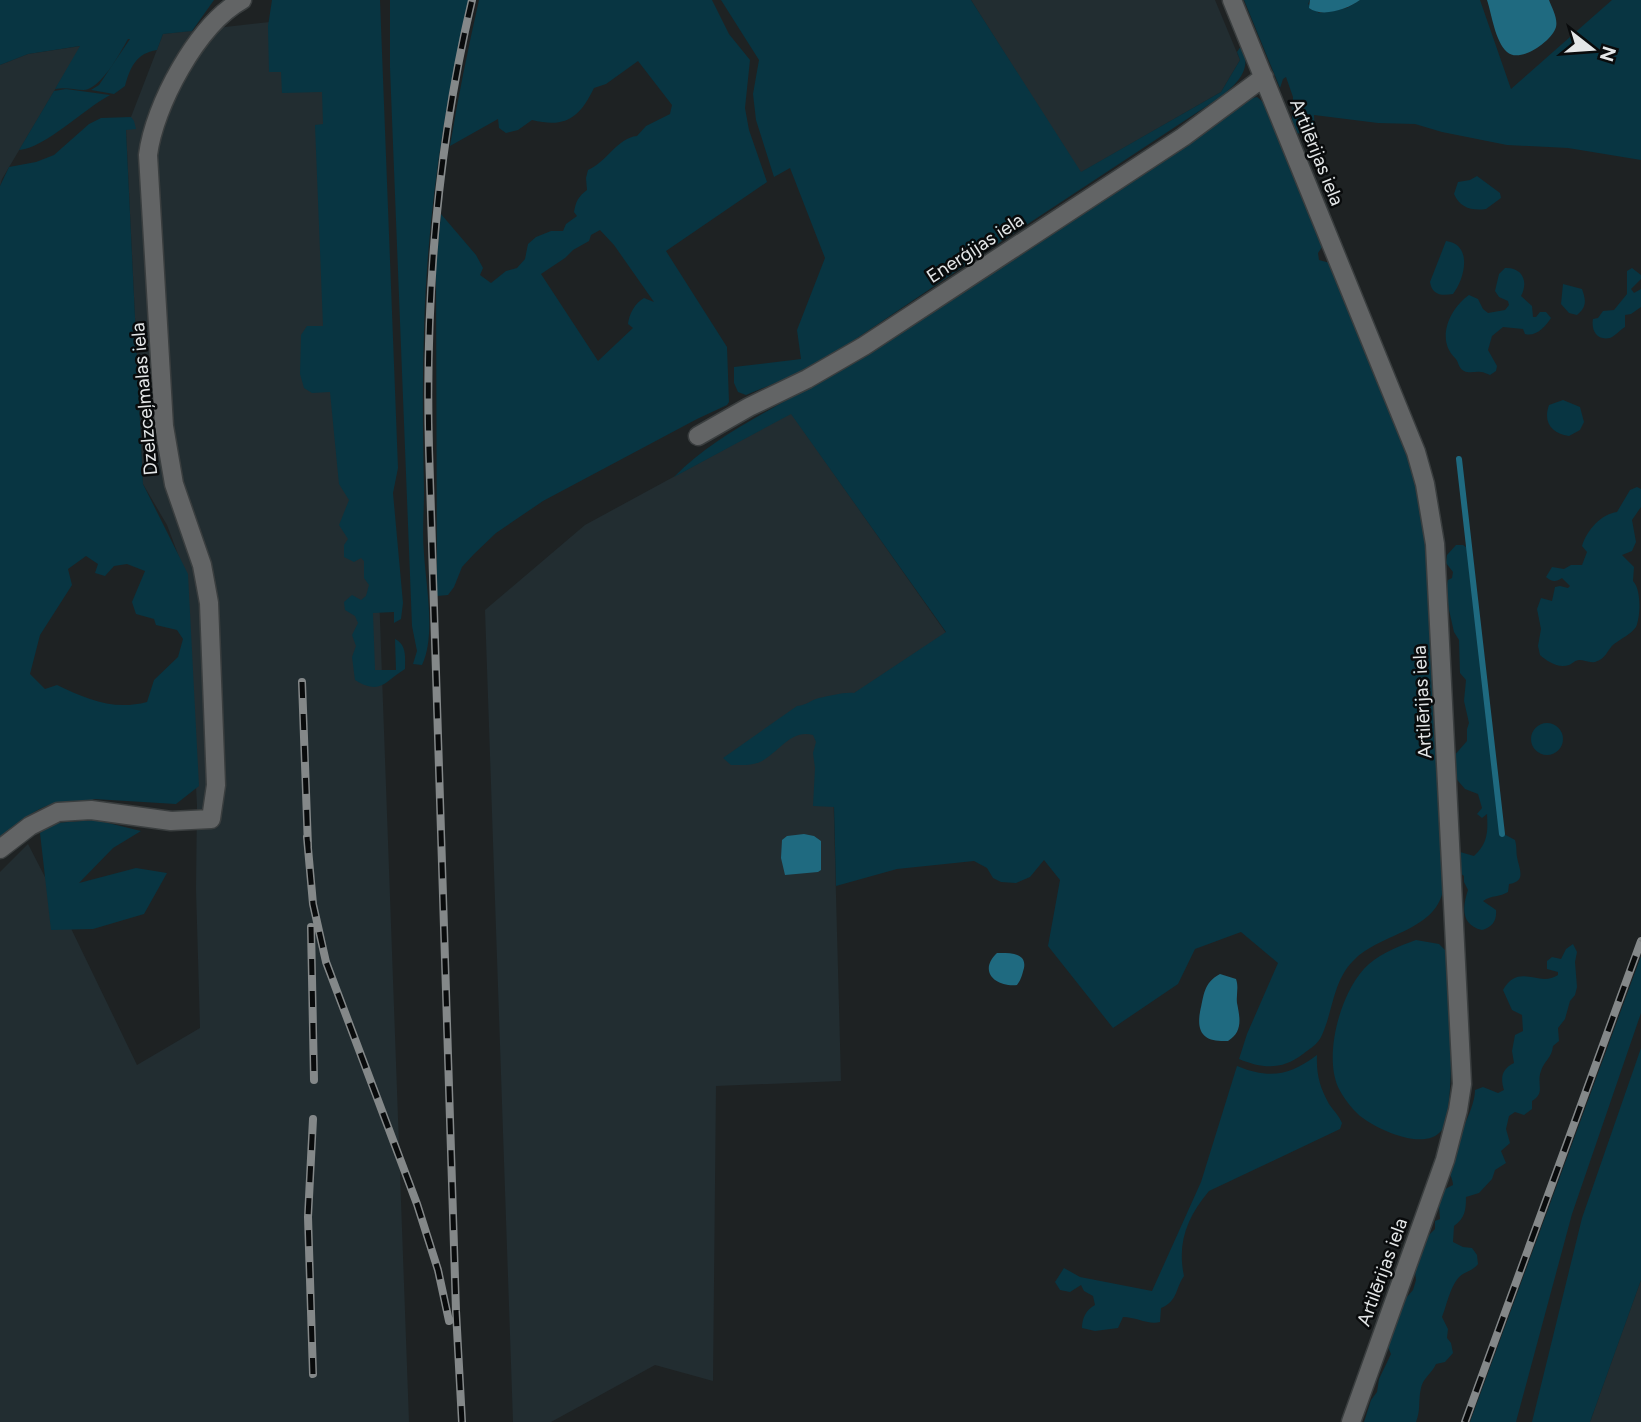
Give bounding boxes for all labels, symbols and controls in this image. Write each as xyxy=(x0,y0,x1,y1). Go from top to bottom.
north arrow xyxy=(1557,14,1627,84)
text: N xyxy=(1595,43,1621,64)
street label: Artilērijas iela xyxy=(1285,95,1349,209)
street label: Enerģijas iela xyxy=(922,208,1028,288)
street label: Dzelzceļmalas iela xyxy=(126,322,162,476)
street label: Artilērijas iela xyxy=(1408,645,1436,759)
street label: Artilērijas iela xyxy=(1352,1215,1412,1329)

